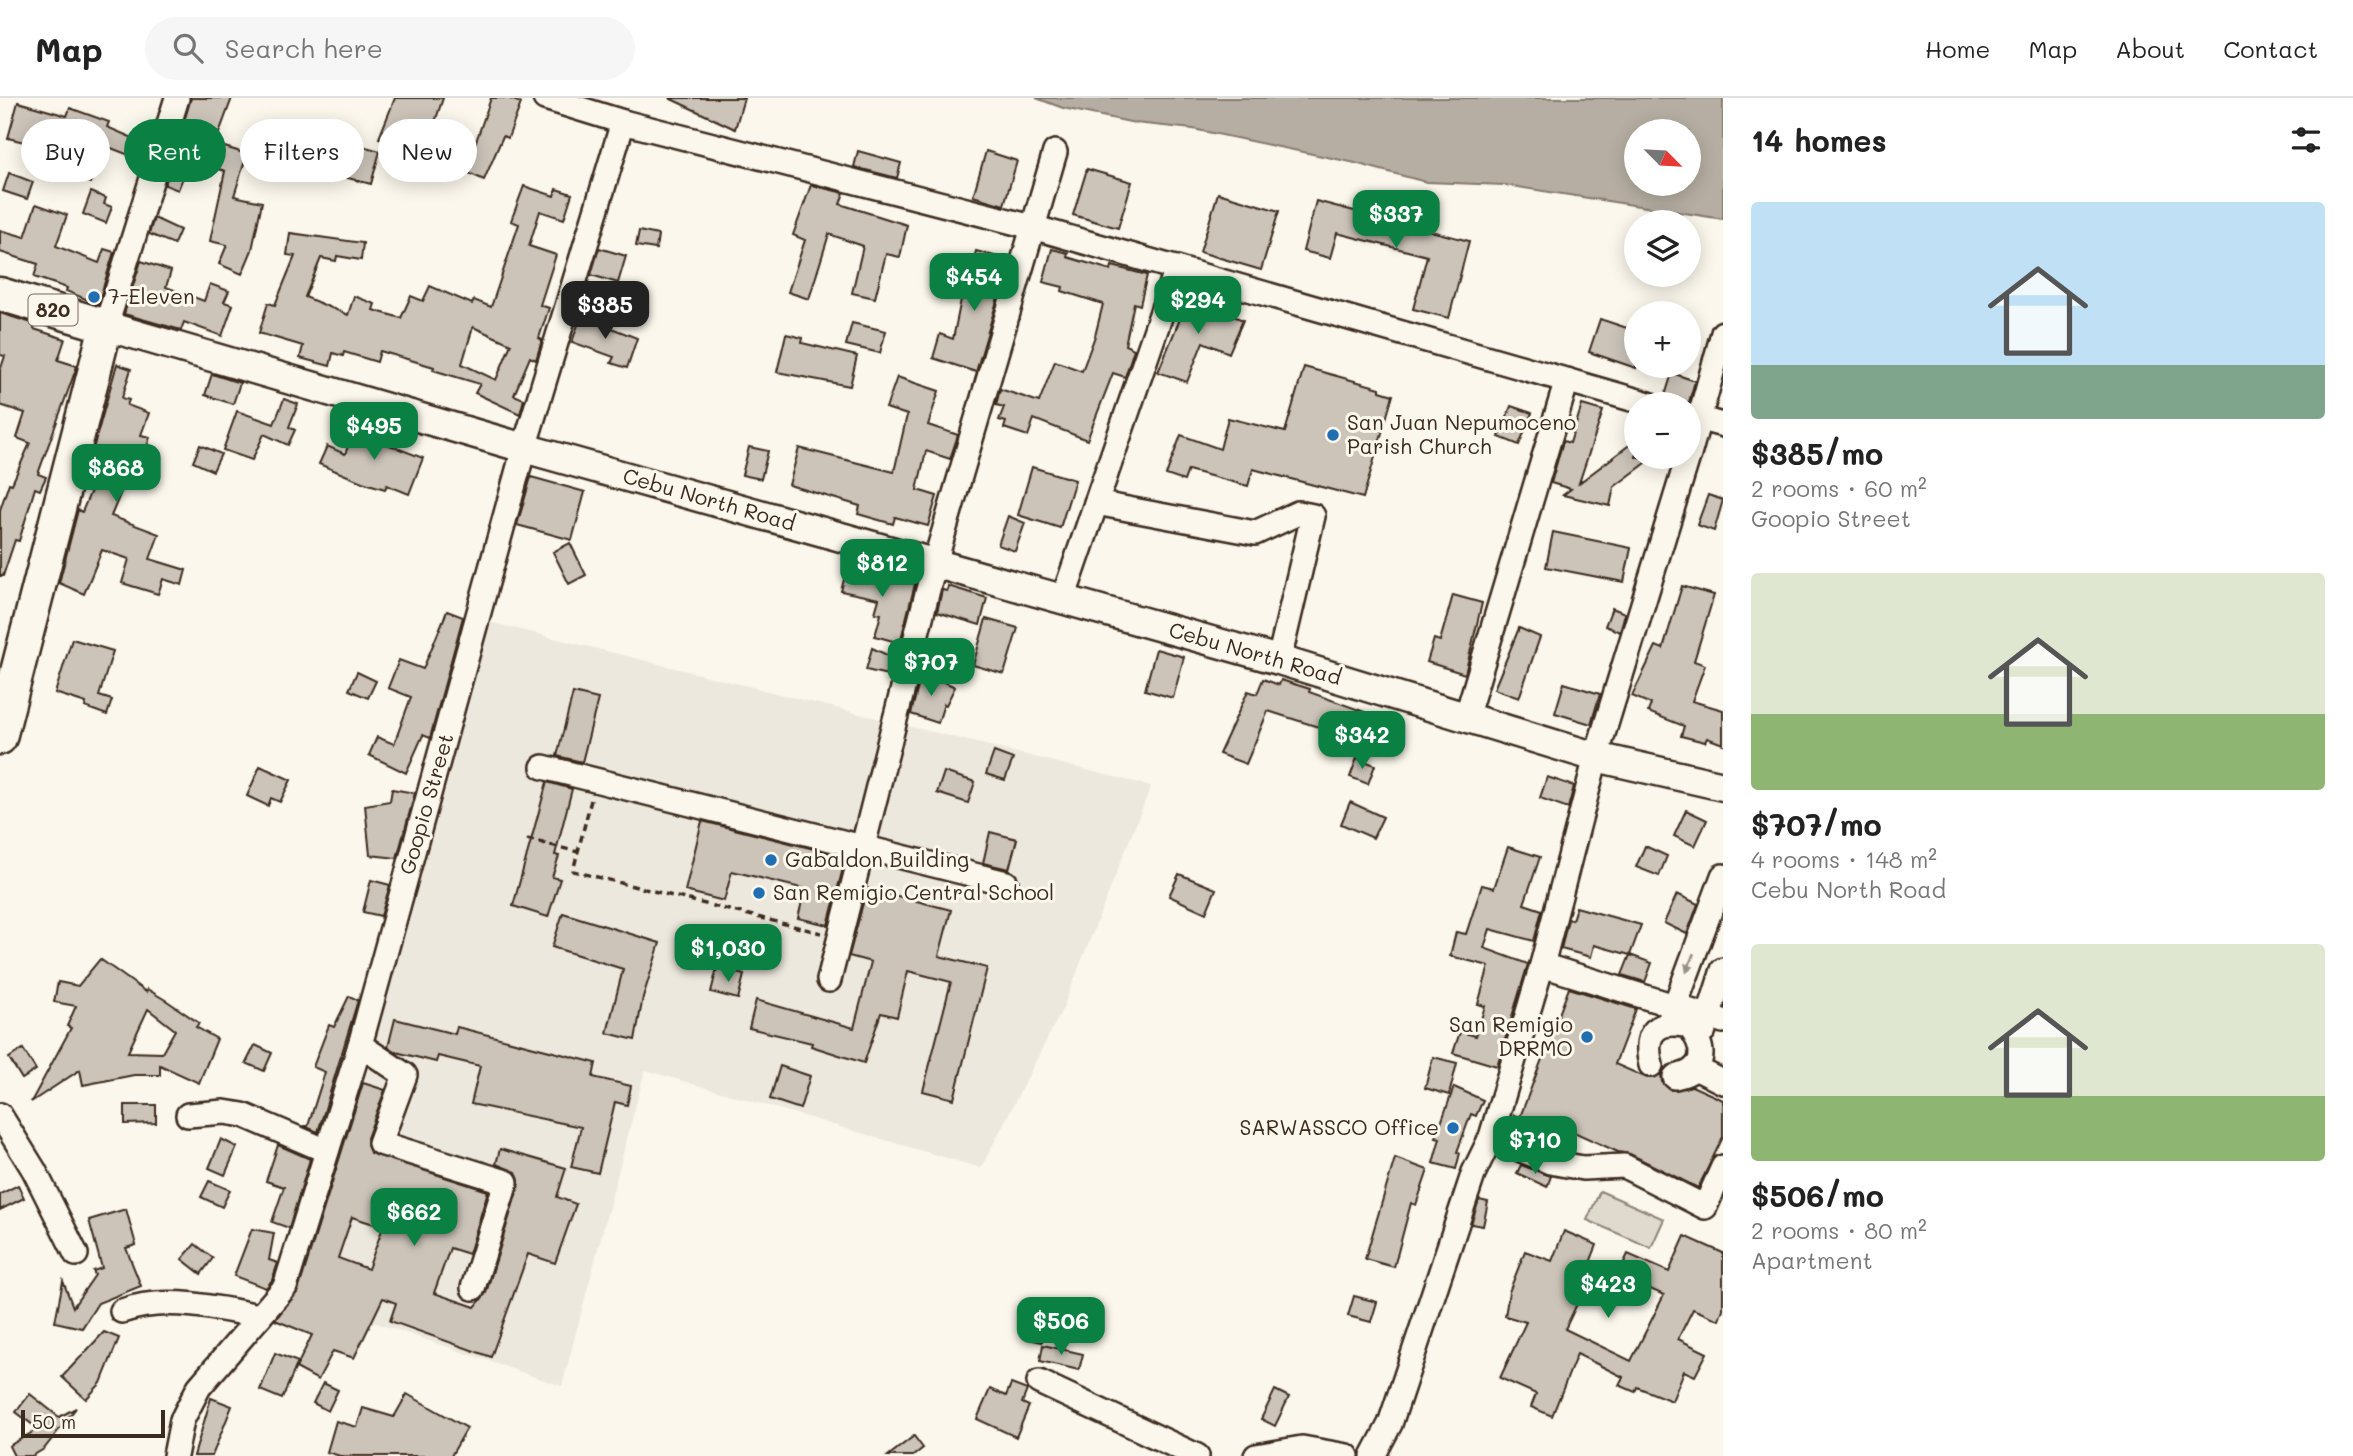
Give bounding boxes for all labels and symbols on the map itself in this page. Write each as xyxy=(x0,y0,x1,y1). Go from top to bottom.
north arrow xyxy=(1624,119,1701,196)
pin: $337 xyxy=(1355,190,1437,250)
pin: $454 xyxy=(933,254,1015,313)
pin: $294 xyxy=(1157,276,1239,336)
place label: 7-Eleven xyxy=(108,282,195,309)
pin: $385 xyxy=(564,282,646,341)
marker: 7-Eleven xyxy=(86,289,102,305)
road number: 820 xyxy=(28,294,78,326)
pin: $495 xyxy=(333,402,415,462)
place label: San Juan Nepumoceno Parish Church xyxy=(1347,408,1576,459)
marker: San Juan Nepumoceno Parish Church xyxy=(1325,427,1341,443)
pin: $868 xyxy=(75,444,157,504)
street label: Cebu North Road xyxy=(620,461,799,536)
pin: $812 xyxy=(841,540,923,599)
street label: Cebu North Road xyxy=(1166,615,1345,690)
pin: $707 xyxy=(890,638,972,698)
pin: $342 xyxy=(1321,712,1403,771)
street label: Goopio Street xyxy=(392,730,459,877)
place label: Gabaldon Building xyxy=(785,845,969,872)
marker: Gabaldon Building xyxy=(763,852,779,868)
place label: San Remigio Central School xyxy=(773,878,1054,905)
marker: San Remigio Central School xyxy=(751,885,767,901)
pin: $1,030 xyxy=(671,924,785,984)
one-way arrow xyxy=(1685,953,1696,974)
place label: San Remigio DRRMO xyxy=(1449,1010,1573,1061)
marker: San Remigio DRRMO xyxy=(1579,1029,1595,1045)
place label: SARWASSCO Office xyxy=(1239,1113,1439,1140)
pin: $710 xyxy=(1494,1116,1576,1176)
marker: SARWASSCO Office xyxy=(1445,1120,1461,1136)
pin: $662 xyxy=(373,1188,455,1248)
pin: $423 xyxy=(1567,1260,1649,1320)
pin: $506 xyxy=(1020,1298,1102,1357)
scale bar xyxy=(21,1407,164,1439)

